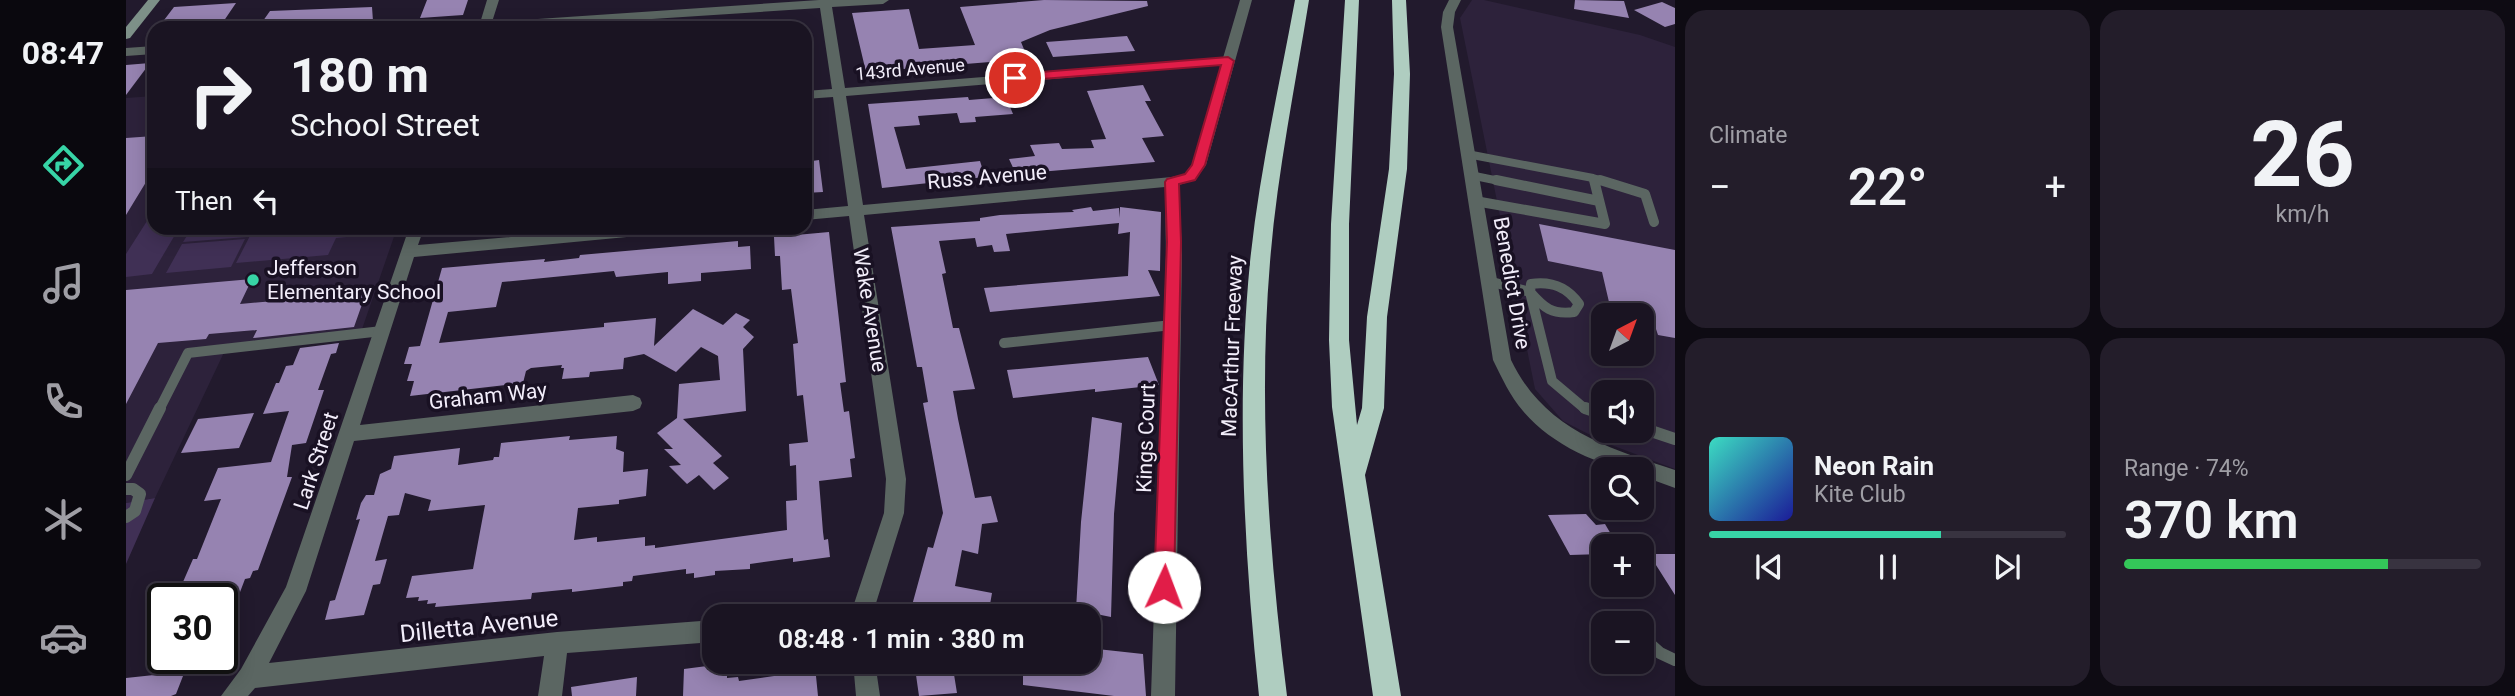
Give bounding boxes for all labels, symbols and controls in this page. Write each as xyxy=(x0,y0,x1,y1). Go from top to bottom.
text: 08:47 xyxy=(22,34,104,72)
text: 180 m xyxy=(290,47,429,104)
pin xyxy=(985,48,1045,108)
icon: right xyxy=(175,49,266,140)
street label: 143rd Avenue xyxy=(854,54,966,84)
icon: arrive xyxy=(996,59,1034,97)
text: 26 xyxy=(2250,102,2355,208)
text: School Street xyxy=(290,106,480,144)
text: Climate xyxy=(1709,122,1788,149)
icon: directions xyxy=(39,141,88,190)
text: 22° xyxy=(1848,157,1927,218)
street label: Russ Avenue xyxy=(926,160,1048,194)
text: − xyxy=(1709,165,1731,209)
text: + xyxy=(2044,165,2066,209)
icon: left xyxy=(247,182,285,220)
text: Then xyxy=(175,186,233,216)
text: km/h xyxy=(2276,201,2330,228)
street label: Benedict Drive xyxy=(1489,215,1535,351)
street label: Wake Avenue xyxy=(848,246,892,374)
street label: MacArthur Freeway xyxy=(1217,255,1247,437)
place label: Jefferson Elementary School xyxy=(267,256,441,304)
icon: music xyxy=(39,259,88,308)
marker: Jefferson Elementary School xyxy=(245,272,261,288)
north arrow xyxy=(1591,303,1654,366)
map controls xyxy=(1591,303,1654,674)
icon: phone xyxy=(39,377,88,426)
street label: Graham Way xyxy=(428,378,548,414)
button: sound xyxy=(1591,380,1654,443)
street label: Kings Court xyxy=(1132,383,1160,493)
street label: Lark Street xyxy=(289,409,343,513)
text: Neon Rain xyxy=(1814,451,1934,481)
text: Range · 74% xyxy=(2124,455,2249,482)
button: search xyxy=(1591,457,1654,520)
text: Kite Club xyxy=(1814,481,1906,508)
text: 370 km xyxy=(2124,490,2299,551)
icon: climate xyxy=(39,495,88,544)
button: + xyxy=(1591,534,1654,597)
icon: previous xyxy=(1750,548,1788,586)
icon: pause xyxy=(1869,548,1907,586)
icon: next xyxy=(1988,548,2026,586)
position arrow xyxy=(1127,550,1201,624)
speed limit sign: 30 xyxy=(147,583,238,674)
street label: Dilletta Avenue xyxy=(398,604,560,648)
button: − xyxy=(1591,611,1654,674)
icon: car xyxy=(39,613,88,662)
text: 08:48 · 1 min · 380 m xyxy=(778,624,1025,654)

